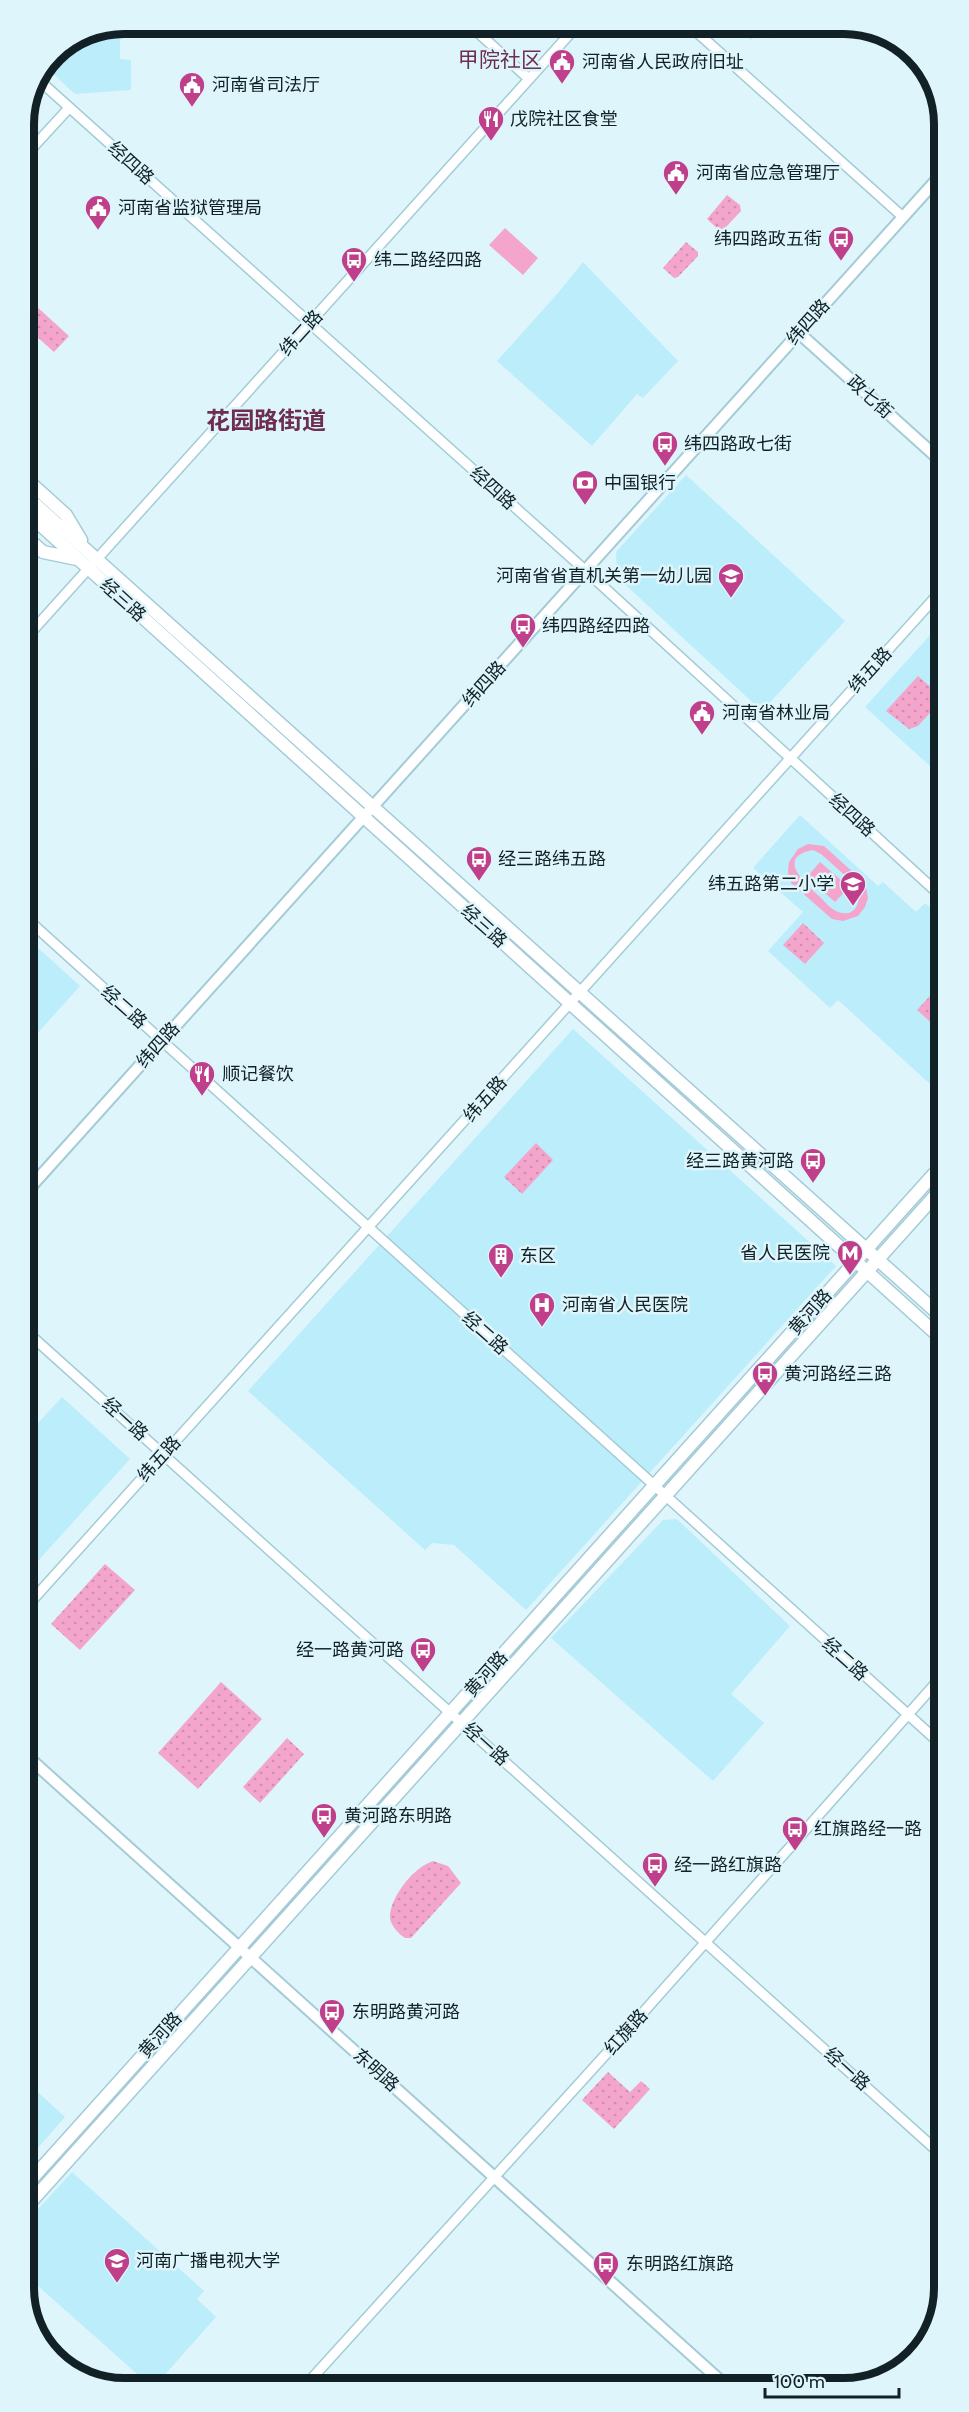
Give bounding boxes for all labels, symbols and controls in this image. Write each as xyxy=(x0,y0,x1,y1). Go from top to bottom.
district label: 甲院社区 xyxy=(458,47,542,72)
public building icon: 河南省人民政府旧址 xyxy=(547,47,577,85)
place label: 河南省人民政府旧址 xyxy=(582,51,744,73)
public building icon: 河南省司法厅 xyxy=(177,70,207,108)
place label: 河南省司法厅 xyxy=(212,74,320,96)
restaurant icon: 戊院社区食堂 xyxy=(476,104,506,142)
place label: 戊院社区食堂 xyxy=(510,108,618,130)
street label: 经四路 xyxy=(104,137,158,189)
public building icon: 河南省应急管理厅 xyxy=(661,158,691,196)
place label: 河南省应急管理厅 xyxy=(696,162,840,184)
public building icon: 河南省监狱管理局 xyxy=(83,193,113,231)
place label: 河南省监狱管理局 xyxy=(118,197,262,219)
bus stop icon: 纬四路政五街 xyxy=(826,224,856,262)
place label: 纬四路政五街 xyxy=(714,228,822,250)
bus stop icon: 纬二路经四路 xyxy=(339,245,369,283)
place label: 纬二路经四路 xyxy=(374,249,482,271)
street label: 纬四路 xyxy=(782,295,834,349)
street label: 纬二路 xyxy=(275,306,327,360)
street label: 政七街 xyxy=(843,371,897,423)
district label: 花园路街道 xyxy=(206,406,326,435)
bus stop icon: 纬四路政七街 xyxy=(650,429,680,467)
place label: 纬四路政七街 xyxy=(684,433,792,455)
street label: 经四路 xyxy=(466,462,520,514)
bank icon: 中国银行 xyxy=(570,468,600,506)
place label: 中国银行 xyxy=(604,472,676,494)
school or university icon: 河南省省直机关第一幼儿园 xyxy=(716,561,746,599)
place label: 河南省省直机关第一幼儿园 xyxy=(496,565,712,587)
street label: 经三路 xyxy=(96,574,150,626)
bus stop icon: 纬四路经四路 xyxy=(508,611,538,649)
place label: 纬四路经四路 xyxy=(542,615,650,637)
street label: 纬五路 xyxy=(844,643,896,697)
street label: 纬四路 xyxy=(458,657,510,711)
public building icon: 河南省林业局 xyxy=(687,698,717,736)
place label: 河南省林业局 xyxy=(722,702,830,724)
street label: 经四路 xyxy=(825,789,879,841)
bus stop icon: 经三路纬五路 xyxy=(464,844,494,882)
place label: 经三路纬五路 xyxy=(498,848,606,870)
school or university icon: 纬五路第二小学 xyxy=(838,869,868,907)
place label: 纬五路第二小学 xyxy=(708,873,834,895)
street label: 经三路 xyxy=(457,900,511,952)
street label: 经二路 xyxy=(97,981,151,1033)
street label: 纬四路 xyxy=(132,1018,184,1072)
restaurant icon: 顺记餐饮 xyxy=(187,1059,217,1097)
place label: 顺记餐饮 xyxy=(222,1063,294,1085)
street label: 纬五路 xyxy=(459,1072,511,1126)
bus stop icon: 经三路黄河路 xyxy=(798,1146,828,1184)
place label: 经三路黄河路 xyxy=(686,1150,794,1172)
metro station icon: 省人民医院 xyxy=(835,1238,865,1276)
building icon: 东区 xyxy=(486,1241,516,1279)
place label: 省人民医院 xyxy=(740,1242,830,1264)
place label: 东区 xyxy=(520,1245,556,1267)
street label: 黄河路 xyxy=(784,1285,836,1339)
hospital icon: 河南省人民医院 xyxy=(527,1290,557,1328)
place label: 河南省人民医院 xyxy=(562,1294,688,1316)
street label: 经二路 xyxy=(458,1307,512,1359)
bus stop icon: 黄河路经三路 xyxy=(750,1359,780,1397)
place label: 黄河路经三路 xyxy=(784,1363,892,1385)
street label: 经一路 xyxy=(98,1393,152,1445)
street label: 纬五路 xyxy=(133,1432,185,1486)
street label: 经二路 xyxy=(818,1633,872,1685)
bus stop icon: 经一路黄河路 xyxy=(408,1635,438,1673)
place label: 经一路黄河路 xyxy=(296,1639,404,1661)
street label: 黄河路 xyxy=(460,1647,512,1701)
street label: 经一路 xyxy=(459,1718,513,1770)
bus stop icon: 黄河路东明路 xyxy=(309,1801,339,1839)
place label: 黄河路东明路 xyxy=(344,1805,452,1827)
bus stop icon: 红旗路经一路 xyxy=(780,1814,810,1852)
place label: 红旗路经一路 xyxy=(814,1818,922,1840)
bus stop icon: 经一路红旗路 xyxy=(640,1850,670,1888)
place label: 经一路红旗路 xyxy=(674,1854,782,1876)
bus stop icon: 东明路黄河路 xyxy=(317,1997,347,2035)
place label: 东明路黄河路 xyxy=(352,2001,460,2023)
street label: 红旗路 xyxy=(600,2005,652,2059)
street label: 黄河路 xyxy=(134,2008,186,2062)
street label: 经一路 xyxy=(820,2043,874,2095)
street label: 东明路 xyxy=(349,2044,403,2096)
school or university icon: 河南广播电视大学 xyxy=(102,2246,132,2284)
bus stop icon: 东明路红旗路 xyxy=(591,2249,621,2287)
place label: 河南广播电视大学 xyxy=(136,2250,280,2272)
place label: 东明路红旗路 xyxy=(626,2253,734,2275)
scale bar xyxy=(765,2361,898,2399)
text: 100 m xyxy=(774,2371,825,2393)

